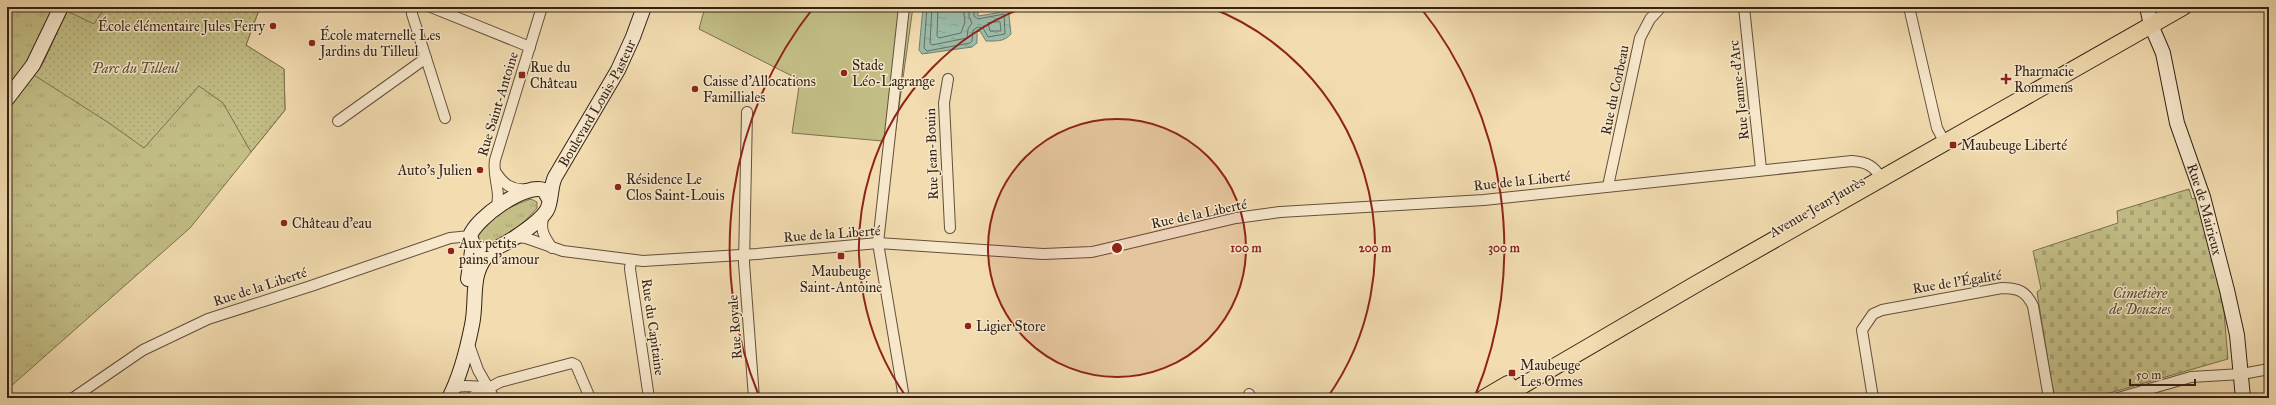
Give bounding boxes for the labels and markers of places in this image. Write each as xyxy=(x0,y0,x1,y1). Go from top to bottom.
place label: École élémentaire Jules Ferry xyxy=(98,16,265,36)
marker: École élémentaire Jules Ferry xyxy=(268,21,278,31)
place label: École maternelle Les Jardins du Tilleul xyxy=(318,25,440,61)
marker: École maternelle Les Jardins du Tilleul xyxy=(307,38,317,48)
place label: Stade Léo-Lagrange xyxy=(852,57,935,90)
place label: Rue du Château xyxy=(530,59,578,92)
place label: Pharmacie Rommens xyxy=(2014,63,2074,96)
marker: Stade Léo-Lagrange xyxy=(839,68,849,78)
marker: Rue du Château xyxy=(517,70,527,80)
place label: Caisse d'Allocations Familliales xyxy=(703,73,816,106)
marker: Pharmacie Rommens xyxy=(2001,74,2011,84)
marker: Caisse d'Allocations Familliales xyxy=(690,84,700,94)
place label: Maubeuge Liberté xyxy=(1961,137,2067,154)
marker: Maubeuge Liberté xyxy=(1948,140,1958,150)
place label: Auto's Julien xyxy=(397,162,472,180)
marker: Auto's Julien xyxy=(475,165,485,175)
place label: Résidence Le Clos Saint-Louis xyxy=(626,171,725,204)
marker: Résidence Le Clos Saint-Louis xyxy=(613,182,623,192)
place label: Château d'eau xyxy=(292,215,372,232)
marker: Château d'eau xyxy=(279,218,289,228)
place label: Aux petits pains d'amour xyxy=(458,235,540,268)
centre of rings xyxy=(1110,241,1124,255)
marker: Aux petits pains d'amour xyxy=(446,246,456,256)
marker: Maubeuge Saint-Antoine xyxy=(836,251,846,261)
place label: Maubeuge Saint-Antoine xyxy=(800,263,882,296)
place label: Ligier Store xyxy=(976,318,1046,335)
marker: Ligier Store xyxy=(963,321,973,331)
place label: Maubeuge Les Ormes xyxy=(1520,357,1583,390)
marker: Maubeuge Les Ormes xyxy=(1507,368,1517,378)

